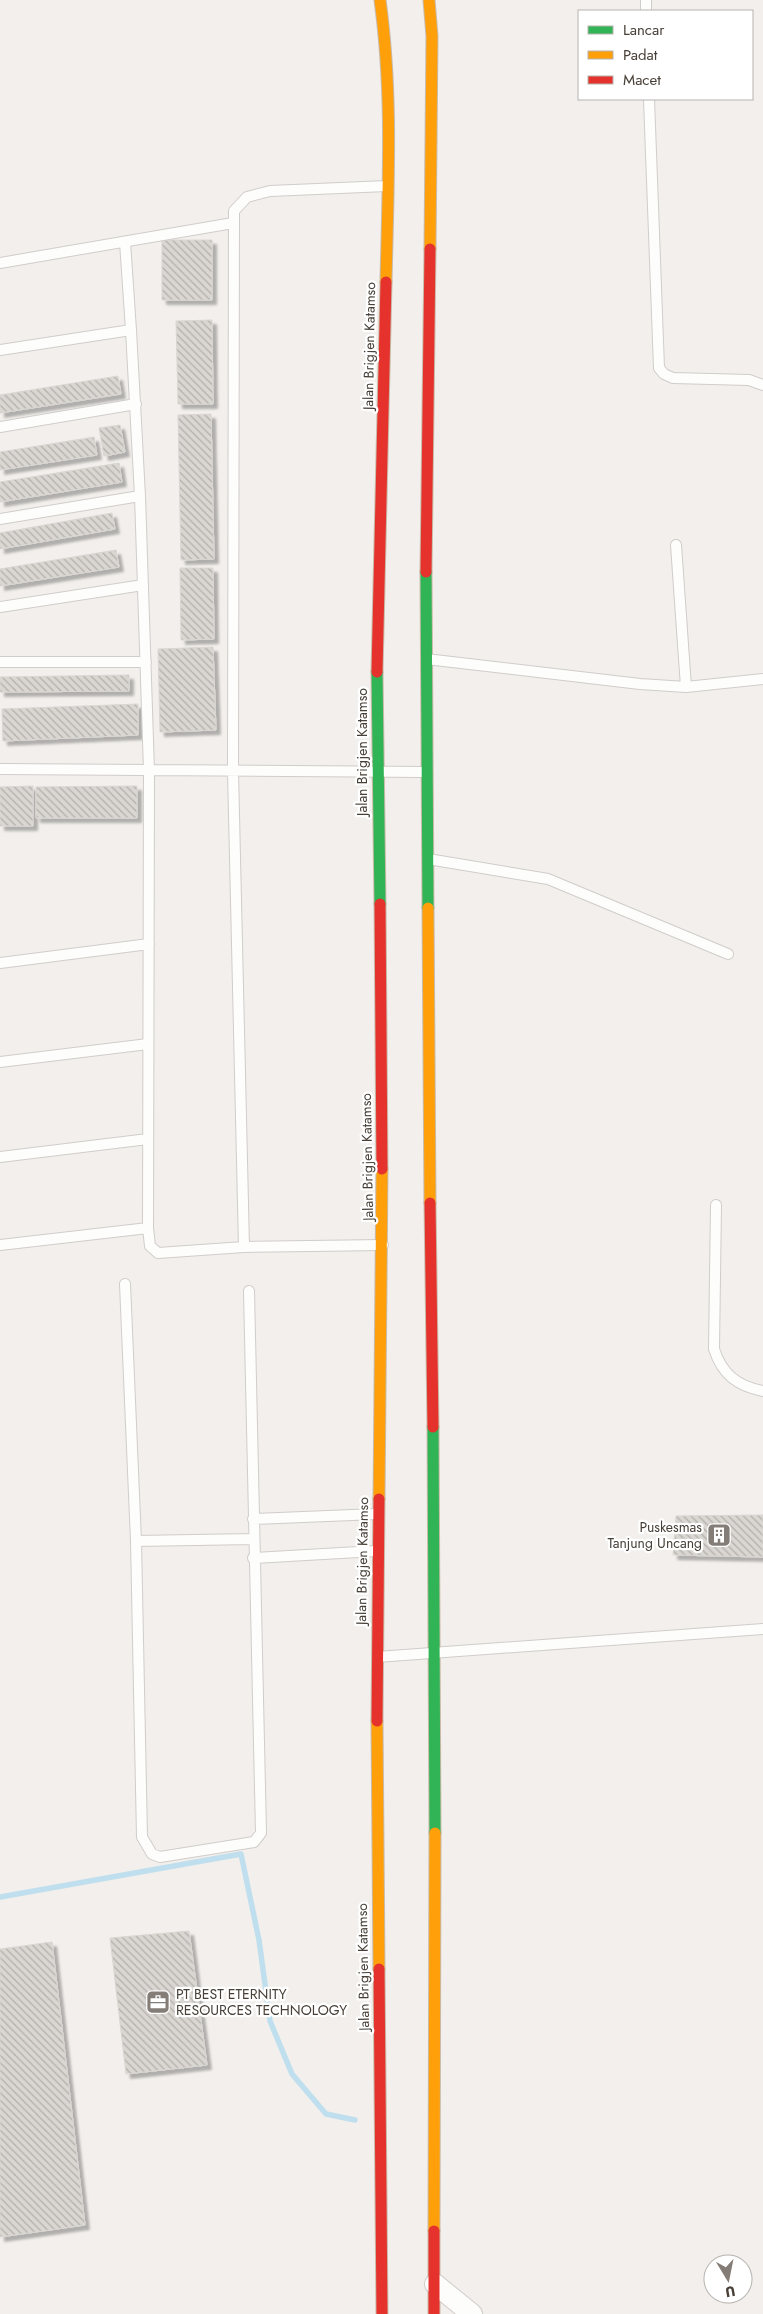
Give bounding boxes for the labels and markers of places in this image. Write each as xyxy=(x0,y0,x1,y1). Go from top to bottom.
place label: Puskesmas Tanjung Uncang xyxy=(608,1517,702,1553)
building icon: Puskesmas Tanjung Uncang xyxy=(706,1522,732,1548)
place label: PT BEST ETERNITY RESOURCES TECHNOLOGY xyxy=(176,1984,347,2020)
office icon: PT BEST ETERNITY RESOURCES TECHNOLOGY xyxy=(145,1989,171,2015)

